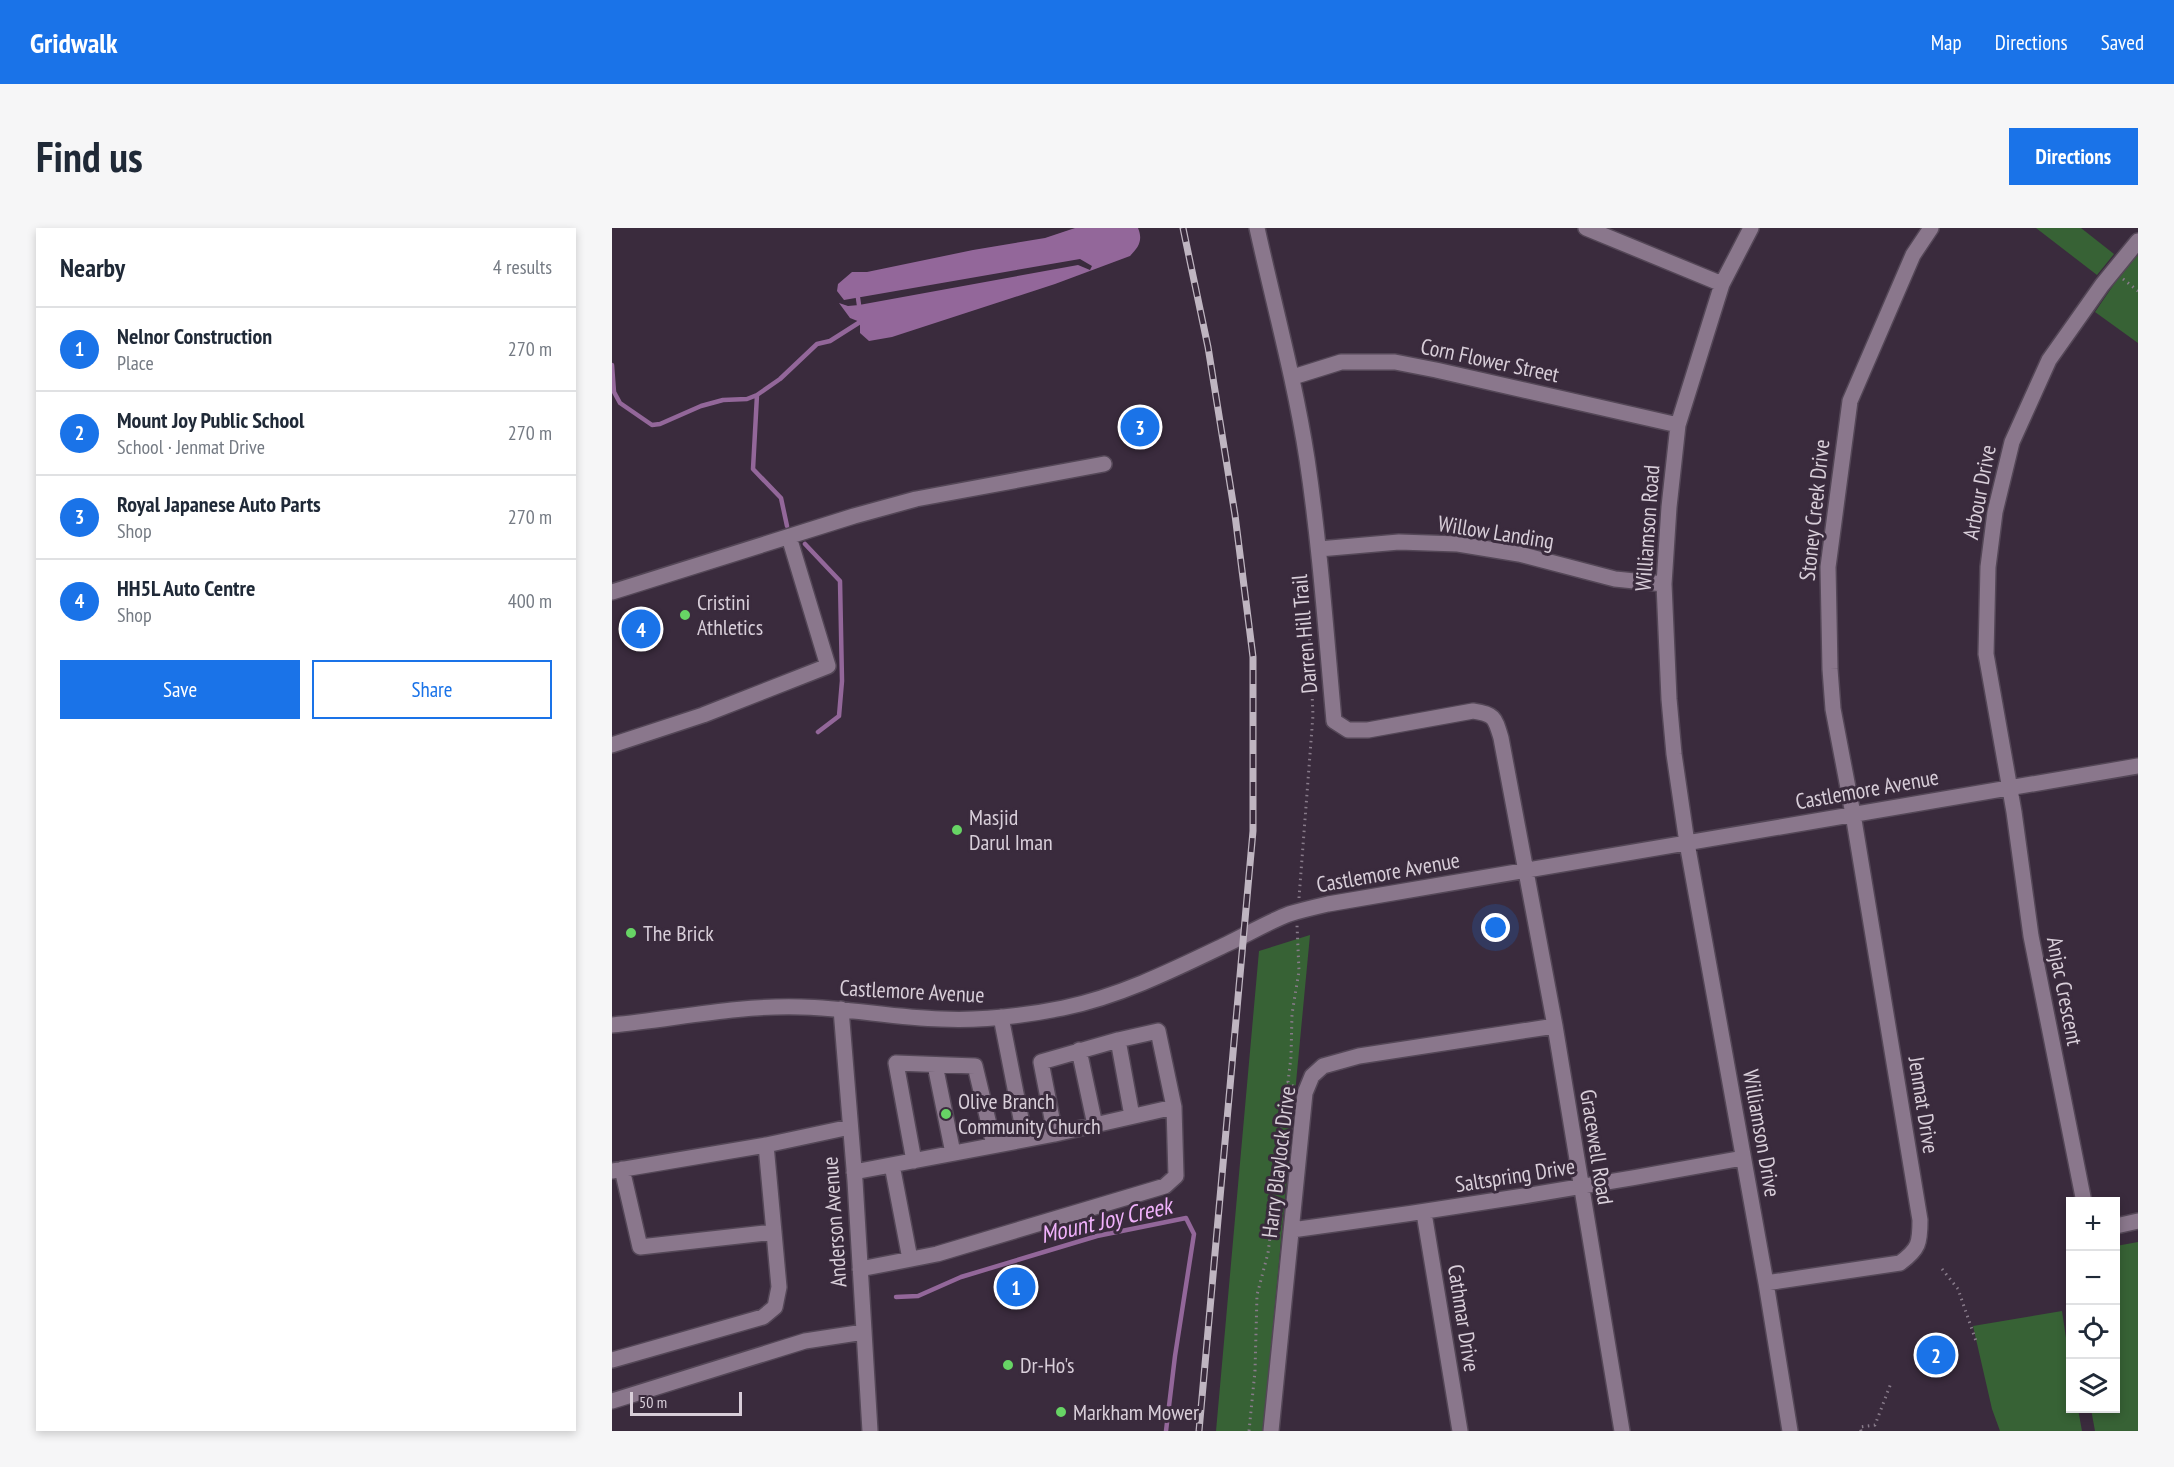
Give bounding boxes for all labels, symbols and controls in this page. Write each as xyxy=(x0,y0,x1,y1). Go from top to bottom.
text: Gridwalk xyxy=(30,24,118,61)
text: Map xyxy=(1931,29,1962,56)
text: Directions xyxy=(1995,29,2068,56)
text: Saved xyxy=(2101,29,2144,56)
button: Directions xyxy=(2009,128,2138,185)
text: Find us xyxy=(36,129,143,184)
text: Nearby xyxy=(60,251,125,284)
text: 4 results xyxy=(493,254,552,280)
text: Nelnor Construction xyxy=(117,322,272,350)
street label: Corn Flower Street xyxy=(1418,332,1562,388)
text: 1 xyxy=(75,336,84,362)
text: 270 m xyxy=(508,336,552,362)
text: Place xyxy=(117,350,154,376)
pin: 3 xyxy=(1120,404,1160,450)
text: Mount Joy Public School xyxy=(117,406,304,434)
text: 2 xyxy=(75,420,84,446)
text: 270 m xyxy=(508,420,552,446)
text: School · Jenmat Drive xyxy=(117,434,265,460)
street label: Stoney Creek Drive xyxy=(1793,438,1835,582)
street label: Arbour Drive xyxy=(1956,442,2002,542)
street label: Williamson Road xyxy=(1629,464,1665,592)
text: Royal Japanese Auto Parts xyxy=(117,490,321,518)
text: 3 xyxy=(75,504,84,530)
text: 270 m xyxy=(508,504,552,530)
street label: Willow Landing xyxy=(1436,509,1556,555)
text: Shop xyxy=(117,518,152,544)
street label: Darren Hill Trail xyxy=(1285,572,1323,695)
text: HH5L Auto Centre xyxy=(117,574,255,602)
text: 4 xyxy=(75,588,84,614)
text: 400 m xyxy=(508,588,552,614)
place label: Cristini Athletics xyxy=(697,588,763,641)
text: Shop xyxy=(117,602,152,628)
pin: 4 xyxy=(621,606,660,652)
marker: Cristini Athletics xyxy=(678,608,692,622)
button: Save xyxy=(60,660,300,719)
button: Share xyxy=(312,660,552,719)
street label: Castlemore Avenue xyxy=(1793,763,1941,815)
place label: Masjid Darul Iman xyxy=(969,803,1053,856)
marker: Masjid Darul Iman xyxy=(950,823,964,837)
street label: Castlemore Avenue xyxy=(1314,846,1462,898)
your location xyxy=(1481,913,1510,942)
place label: The Brick xyxy=(643,919,714,947)
marker: The Brick xyxy=(624,926,638,940)
street label: Anjac Crescent xyxy=(2041,934,2089,1048)
street label: Castlemore Avenue xyxy=(839,973,985,1009)
street label: Jenmat Drive xyxy=(1902,1053,1945,1156)
street label: Williamson Drive xyxy=(1737,1067,1787,1199)
street label: Harry Blaylock Drive xyxy=(1255,1085,1301,1239)
place label: Olive Branch Community Church xyxy=(958,1087,1101,1140)
street label: Gracewell Road xyxy=(1574,1087,1620,1207)
marker: Olive Branch Community Church xyxy=(939,1107,953,1121)
street label: Saltspring Drive xyxy=(1453,1152,1577,1198)
street label: Anderson Avenue xyxy=(815,1156,853,1288)
water label: Mount Joy Creek xyxy=(1037,1189,1177,1250)
map controls xyxy=(2066,1197,2120,1413)
button: + xyxy=(2066,1197,2120,1251)
button: − xyxy=(2066,1251,2120,1305)
street label: Cathmar Drive xyxy=(1442,1262,1486,1374)
pin: 1 xyxy=(996,1264,1036,1310)
button: locate xyxy=(2066,1305,2120,1359)
pin: 2 xyxy=(1916,1332,1956,1378)
place label: Dr-Ho's xyxy=(1020,1351,1075,1379)
marker: Dr-Ho's xyxy=(1001,1358,1015,1372)
button: layers xyxy=(2066,1359,2120,1413)
scale bar xyxy=(630,1389,742,1416)
text: 50 m xyxy=(639,1392,667,1412)
place label: Markham Mower xyxy=(1073,1398,1199,1426)
marker: Markham Mower xyxy=(1054,1405,1068,1419)

